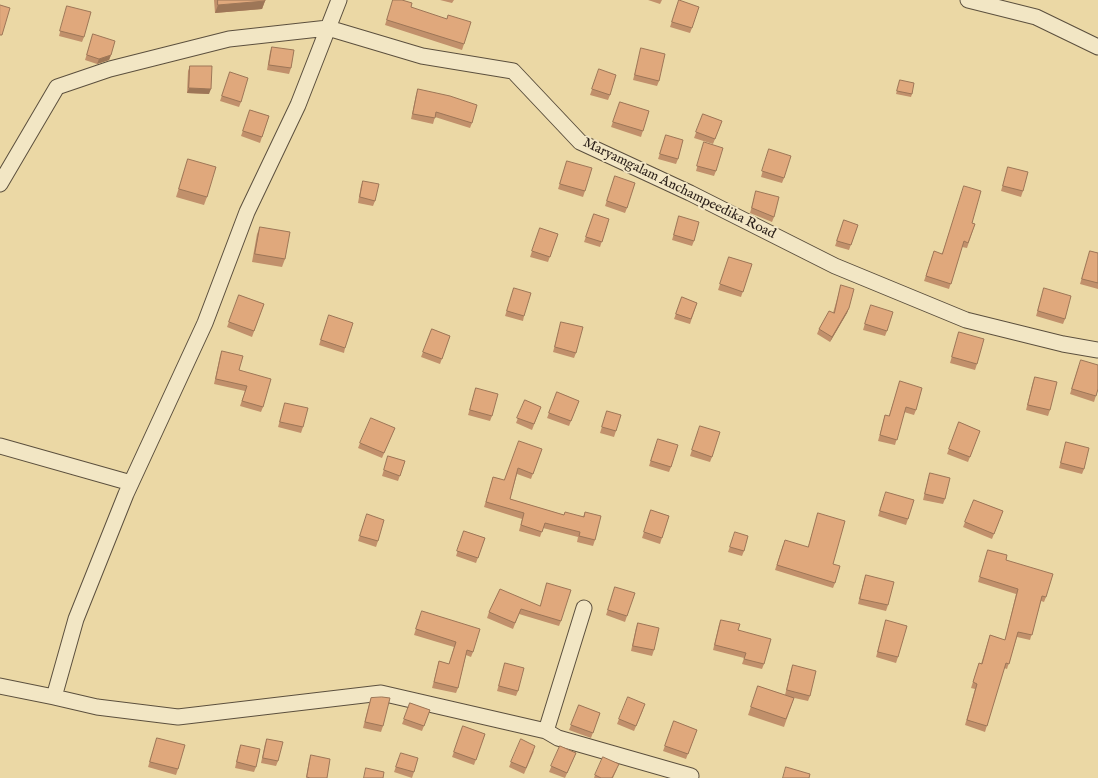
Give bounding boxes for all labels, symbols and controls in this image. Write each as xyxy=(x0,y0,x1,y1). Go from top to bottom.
street label: Maryamgalam Anchampeedika Road xyxy=(580,135,778,243)

